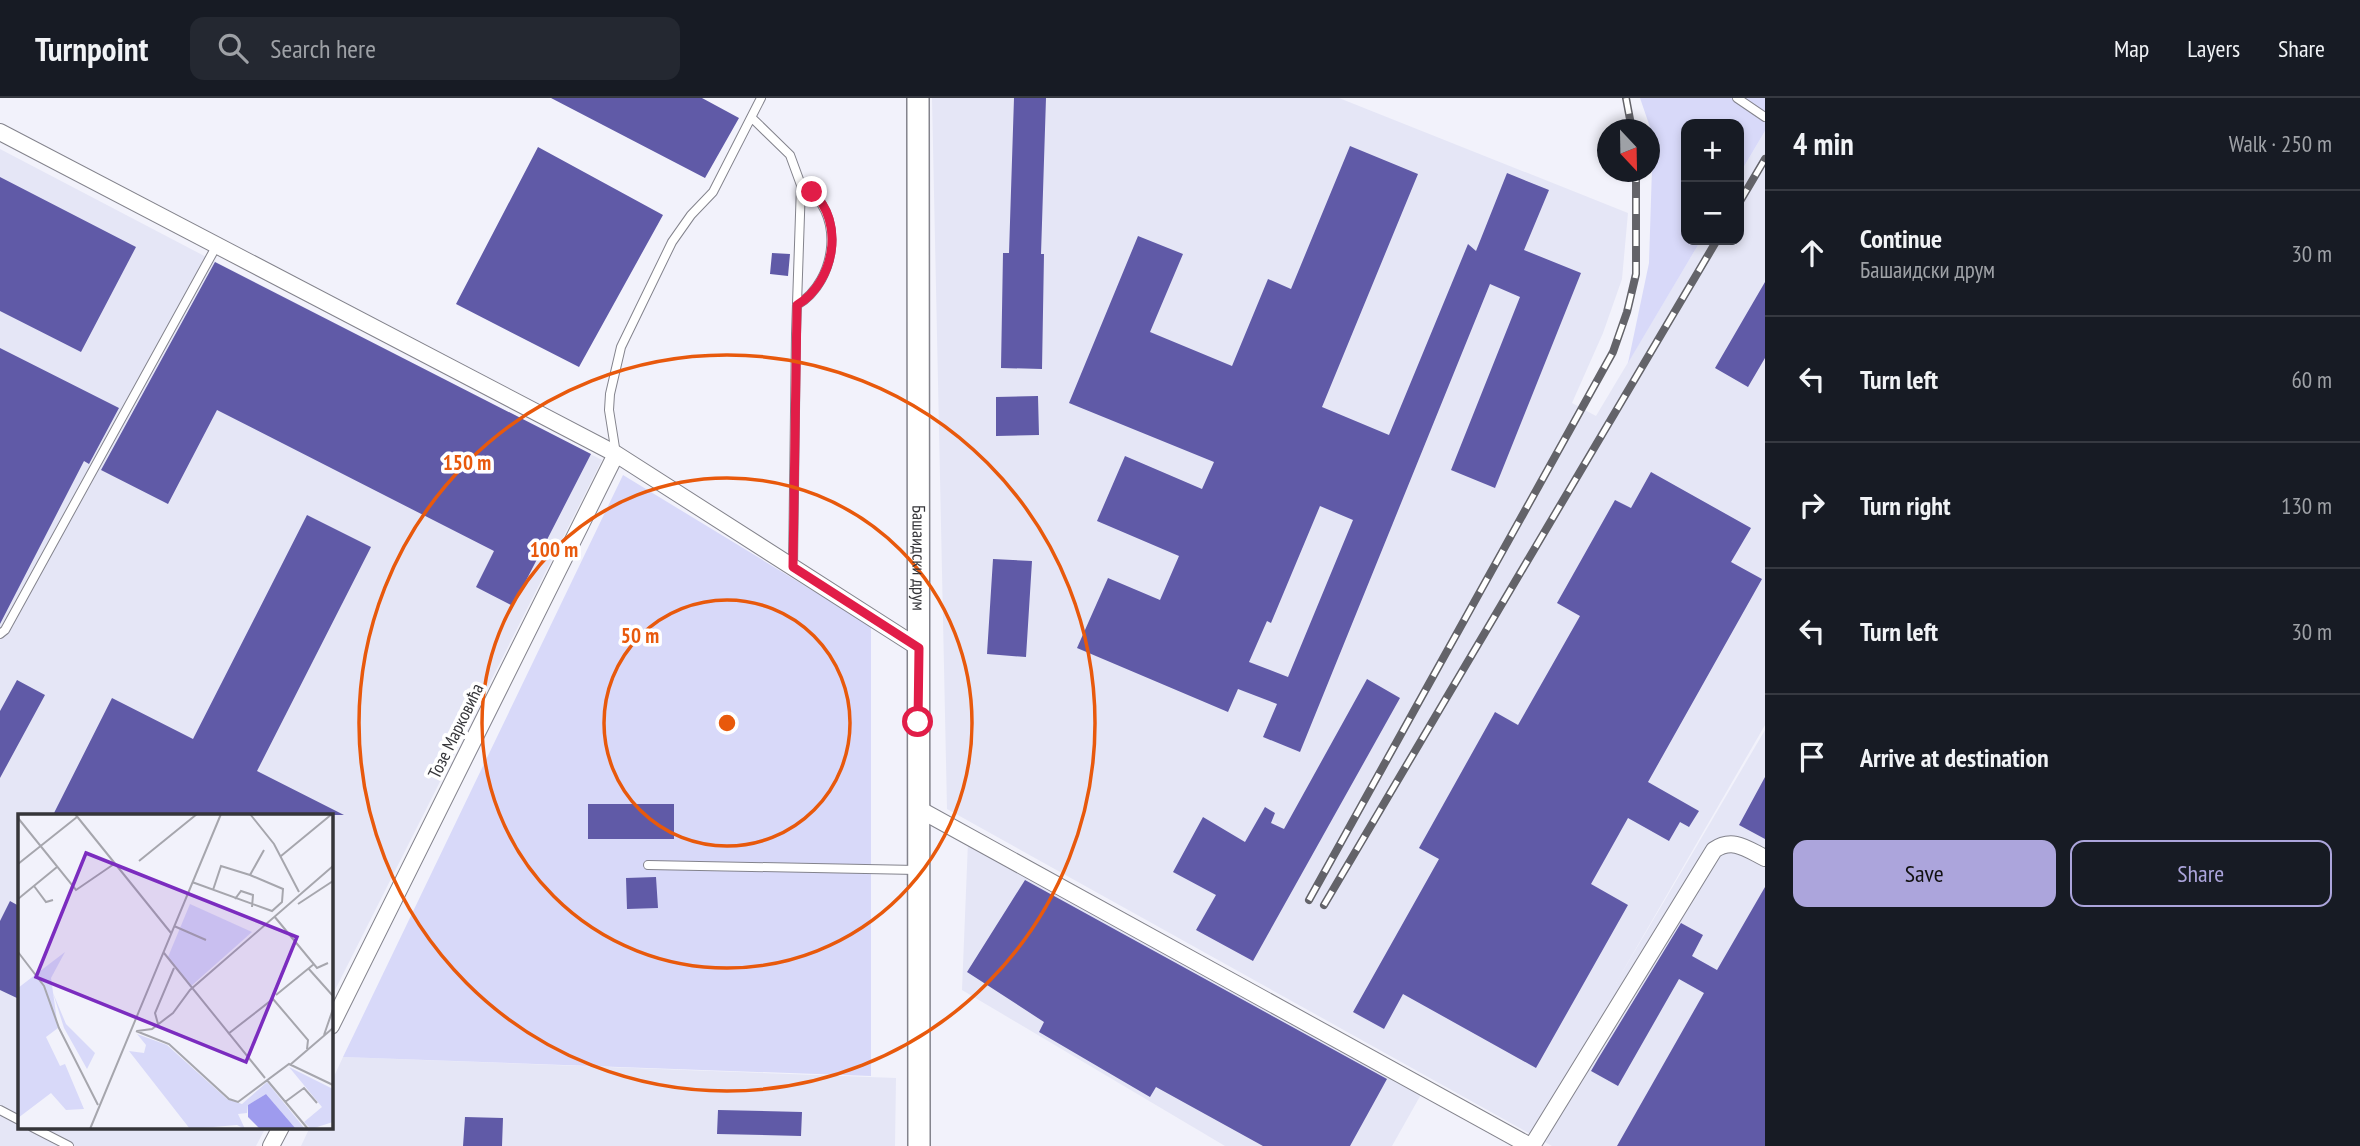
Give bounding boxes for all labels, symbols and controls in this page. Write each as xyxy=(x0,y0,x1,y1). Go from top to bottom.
search box xyxy=(190,17,680,80)
text: Turnpoint xyxy=(35,27,148,70)
icon: search xyxy=(214,29,252,67)
text: Search here xyxy=(270,32,376,65)
text: Map xyxy=(2114,33,2149,64)
text: Layers xyxy=(2187,33,2240,64)
text: Share xyxy=(2278,33,2325,64)
north arrow xyxy=(1597,119,1660,182)
map controls xyxy=(1681,119,1744,245)
button: + xyxy=(1681,119,1744,182)
text: 4 min xyxy=(1793,124,1854,163)
text: Walk · 250 m xyxy=(2229,129,2332,158)
route end xyxy=(796,176,827,207)
button: − xyxy=(1681,182,1744,245)
text: Continue xyxy=(1860,222,1942,255)
icon: ahead xyxy=(1793,234,1831,272)
text: 30 m xyxy=(2291,239,2332,268)
text: Башаидски друм xyxy=(1860,255,1995,284)
icon: left xyxy=(1793,360,1831,398)
text: Turn left xyxy=(1860,363,1938,396)
text: 60 m xyxy=(2291,365,2332,394)
text: 150 m xyxy=(443,449,491,476)
icon: right xyxy=(1793,486,1831,524)
text: Turn right xyxy=(1860,489,1951,522)
text: 130 m xyxy=(2281,491,2332,520)
street label: Башаидски друм xyxy=(907,505,930,611)
text: 100 m xyxy=(530,536,578,563)
icon: left xyxy=(1793,612,1831,650)
text: Turn left xyxy=(1860,615,1938,648)
text: 30 m xyxy=(2291,617,2332,646)
text: 50 m xyxy=(621,622,659,649)
street label: Тозе Марковића xyxy=(423,679,488,782)
route start xyxy=(902,706,933,737)
centre of rings xyxy=(715,711,739,735)
icon: arrive xyxy=(1793,738,1831,776)
text: Arrive at destination xyxy=(1860,741,2049,774)
inset map xyxy=(18,814,332,1128)
button: Save xyxy=(1793,840,2056,907)
button: Share xyxy=(2070,840,2332,907)

